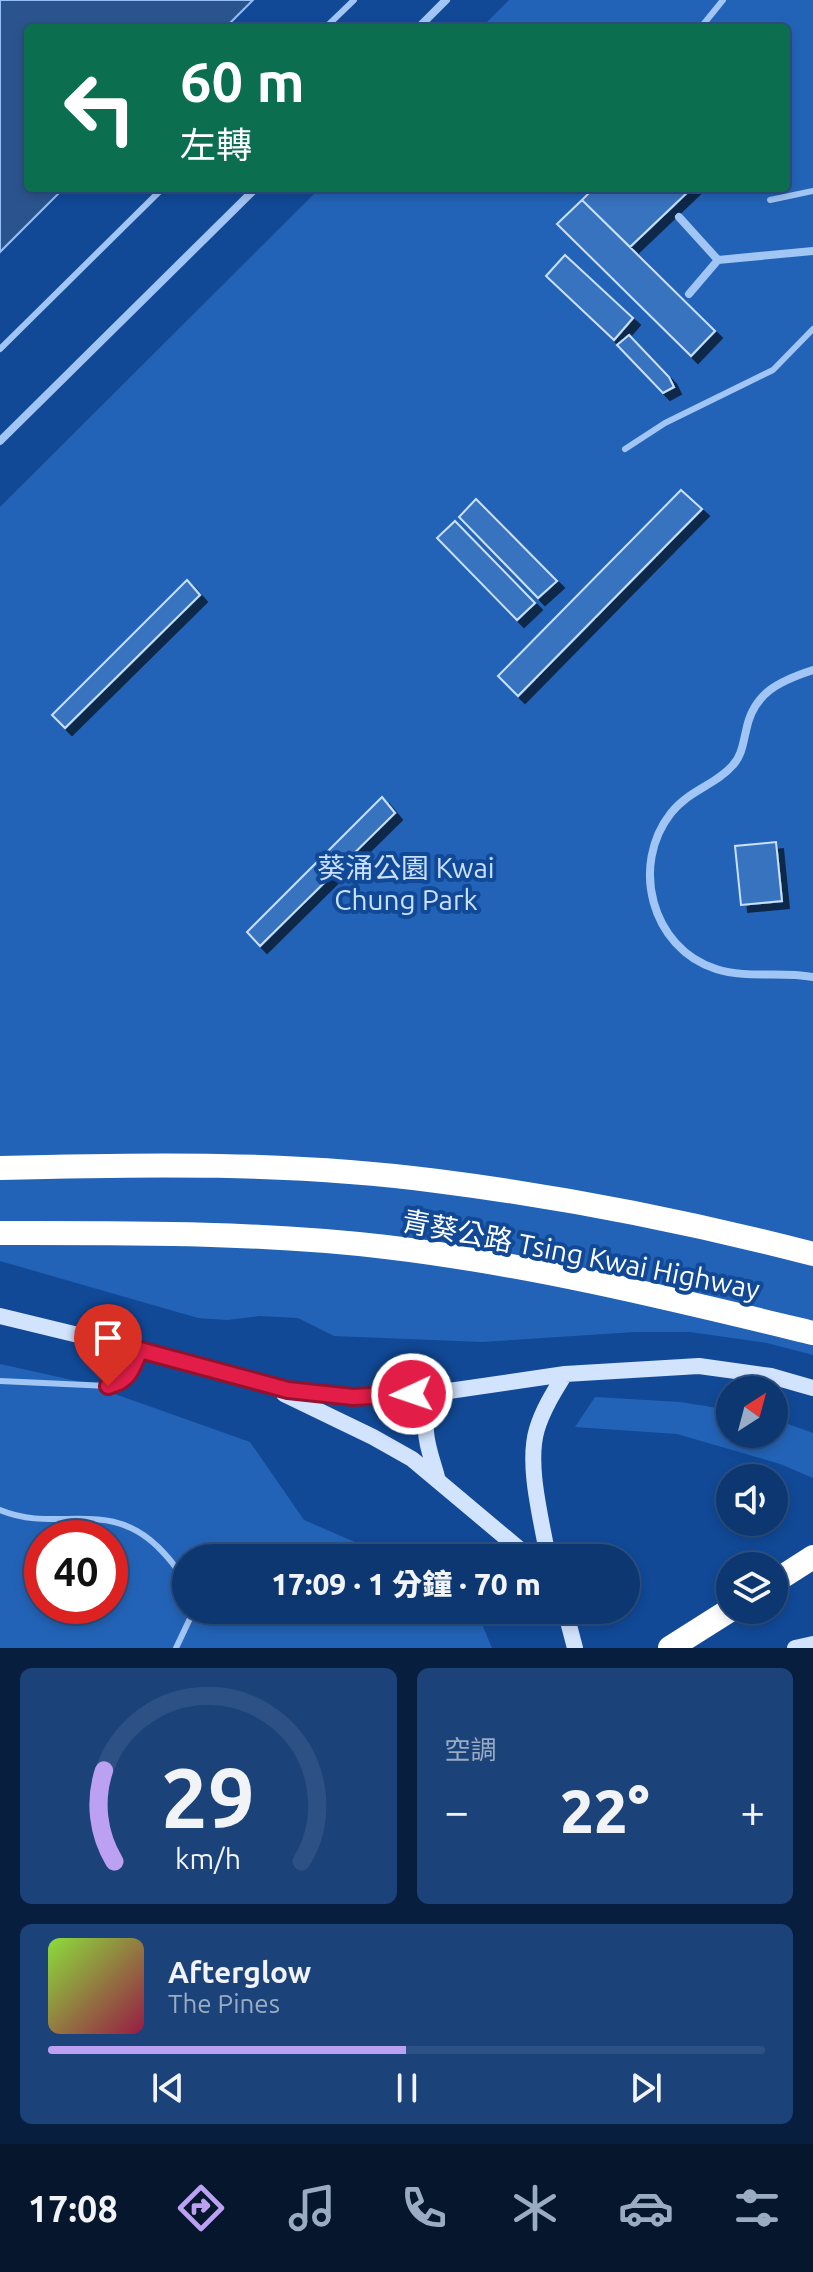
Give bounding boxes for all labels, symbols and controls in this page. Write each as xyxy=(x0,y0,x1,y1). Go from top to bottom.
text: 60 m xyxy=(180,50,305,113)
icon: left xyxy=(48,56,152,160)
text: 左轉 xyxy=(180,124,252,165)
park label: 葵涌公園 Kwai Chung Park xyxy=(317,852,495,915)
street label: 青葵公路 Tsing Kwai Highway xyxy=(400,1205,763,1304)
pin xyxy=(74,1304,142,1386)
icon: arrive xyxy=(86,1316,130,1360)
position arrow xyxy=(370,1352,454,1436)
north arrow xyxy=(716,1376,788,1448)
map controls xyxy=(716,1376,788,1624)
button: sound xyxy=(716,1464,788,1536)
speed limit sign: 40 xyxy=(24,1520,128,1624)
button: layers xyxy=(716,1552,788,1624)
text: 17:09 · 1 分鐘 · 70 m xyxy=(271,1567,541,1601)
text: 空調 xyxy=(445,1735,497,1764)
text: 29 xyxy=(161,1750,255,1844)
text: 22° xyxy=(560,1777,649,1844)
text: − xyxy=(445,1786,469,1835)
text: + xyxy=(740,1786,765,1835)
text: km/h xyxy=(175,1842,241,1874)
text: Afterglow xyxy=(168,1955,311,1989)
text: The Pines xyxy=(168,1989,280,2018)
icon: previous xyxy=(146,2066,190,2110)
icon: pause xyxy=(385,2066,429,2110)
icon: next xyxy=(624,2066,668,2110)
icon: directions xyxy=(173,2180,229,2236)
icon: music xyxy=(284,2180,340,2236)
icon: phone xyxy=(396,2180,452,2236)
icon: climate xyxy=(507,2180,563,2236)
icon: car xyxy=(618,2180,674,2236)
icon: filters xyxy=(729,2180,785,2236)
text: 17:08 xyxy=(28,2188,118,2229)

